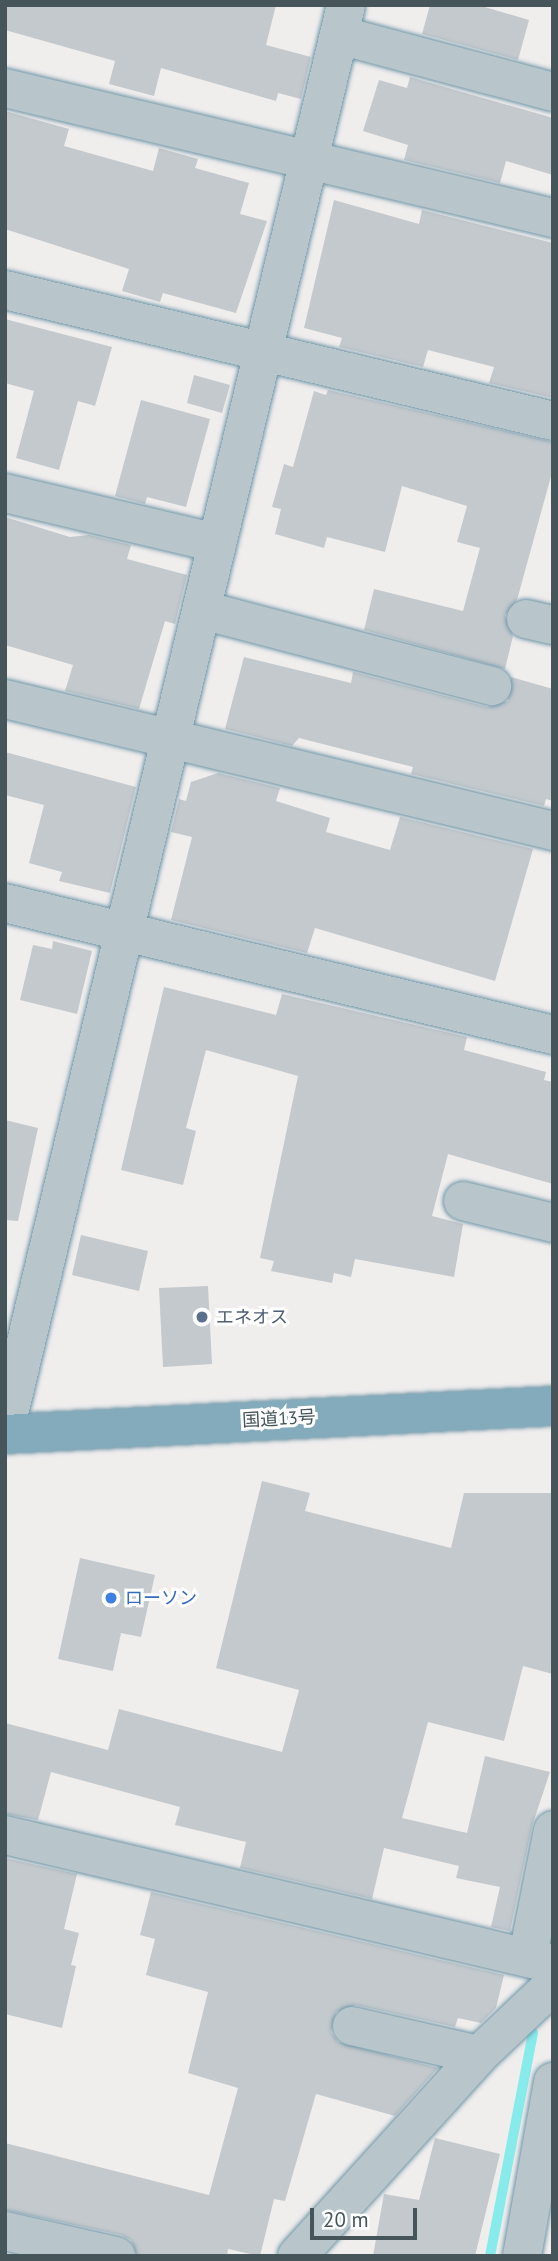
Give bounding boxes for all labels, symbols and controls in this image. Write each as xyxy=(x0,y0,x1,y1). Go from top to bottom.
place label: エネオス xyxy=(216,1306,288,1328)
marker: エネオス xyxy=(194,1309,210,1325)
street label: 国道13号 xyxy=(242,1406,316,1432)
place label: ローソン xyxy=(125,1587,197,1609)
marker: ローソン xyxy=(103,1590,119,1606)
scale bar xyxy=(313,2194,420,2238)
text: 20 m xyxy=(323,2206,369,2233)

